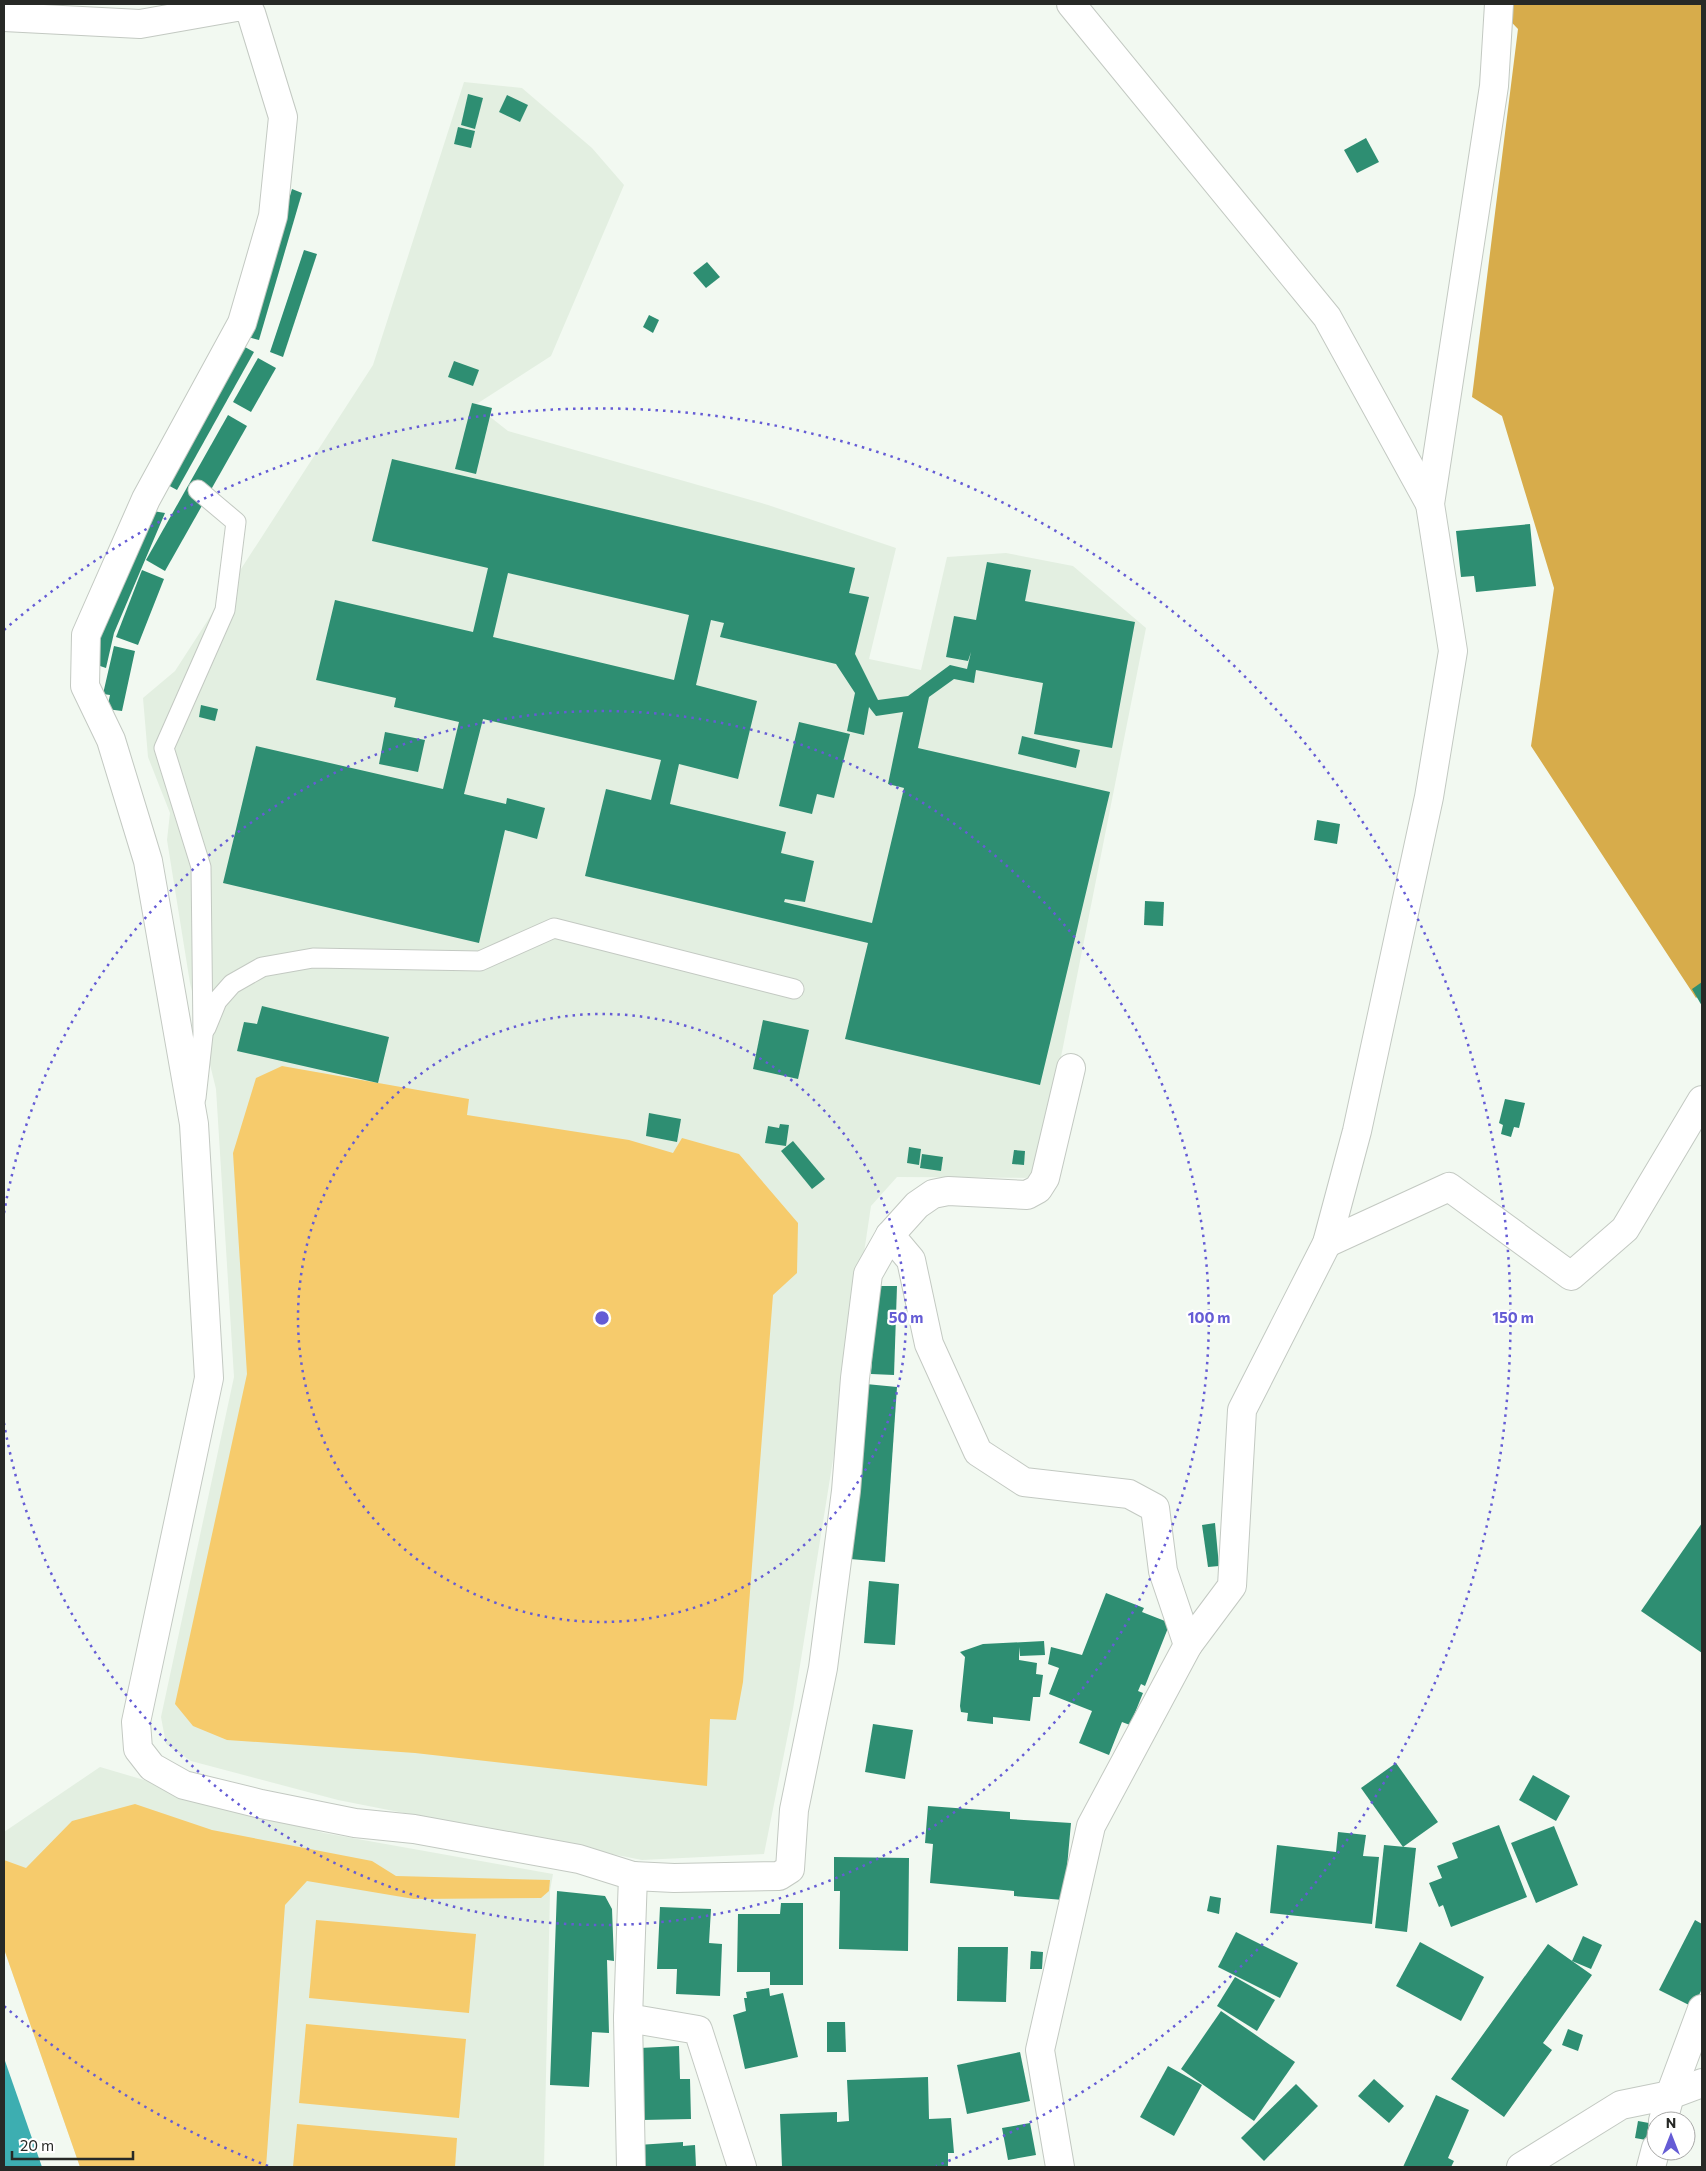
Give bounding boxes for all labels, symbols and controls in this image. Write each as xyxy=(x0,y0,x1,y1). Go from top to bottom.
text: 50 m xyxy=(889,1308,923,1326)
text: 100 m xyxy=(1188,1308,1230,1326)
text: 150 m xyxy=(1492,1308,1534,1326)
centre of rings xyxy=(593,1309,611,1327)
north arrow xyxy=(1646,2111,1696,2161)
text: N xyxy=(1666,2114,1676,2131)
scale bar xyxy=(12,2128,134,2160)
text: 20 m xyxy=(20,2136,54,2154)

